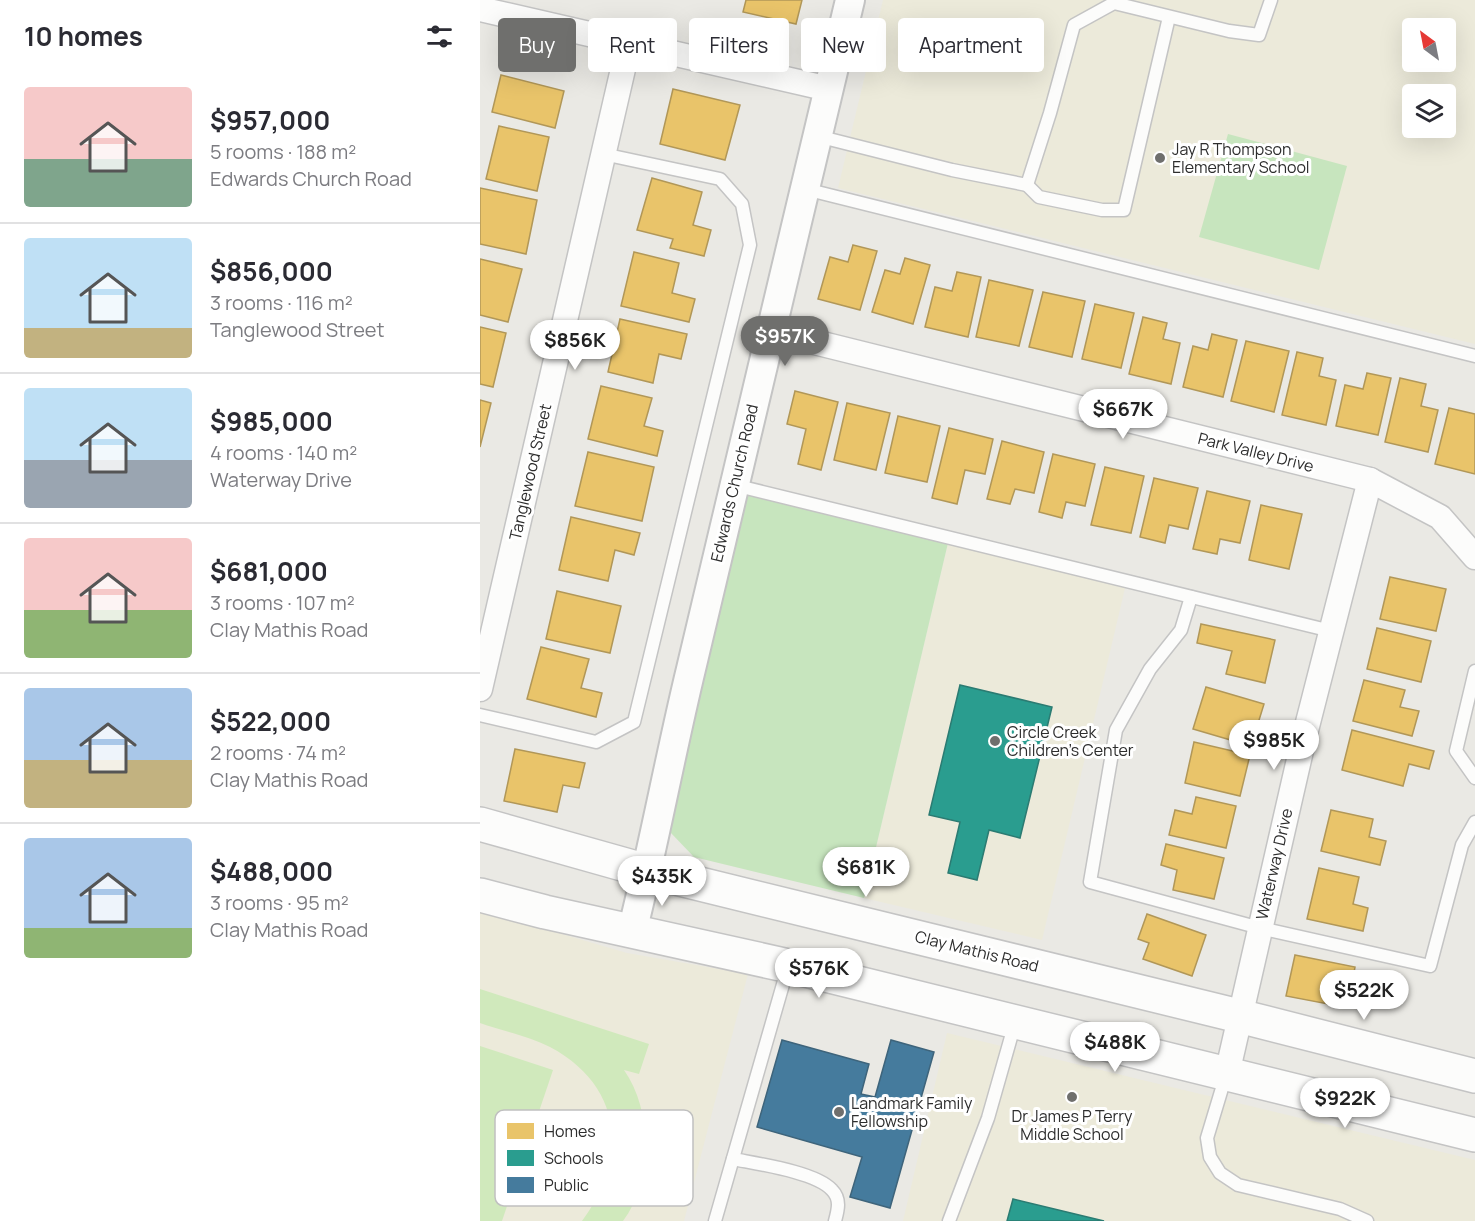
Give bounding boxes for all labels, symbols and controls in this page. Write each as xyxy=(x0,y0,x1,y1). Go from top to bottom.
text: 10 homes xyxy=(24,18,143,54)
chip: Buy xyxy=(498,18,576,72)
chip: Rent xyxy=(588,18,677,72)
chip: Filters xyxy=(689,18,789,72)
chip: New xyxy=(801,18,886,72)
chip: Apartment xyxy=(898,18,1044,72)
north arrow xyxy=(1402,18,1456,72)
map controls xyxy=(1402,18,1456,138)
icon: filters xyxy=(423,20,456,53)
button: layers xyxy=(1402,84,1456,138)
text: $957,000 xyxy=(210,102,330,138)
icon: home xyxy=(72,111,144,183)
text: 5 rooms · 188 m² xyxy=(210,138,356,165)
place label: Jay R Thompson Elementary School xyxy=(1172,138,1310,178)
marker: Jay R Thompson Elementary School xyxy=(1153,151,1167,165)
text: Edwards Church Road xyxy=(210,165,412,192)
text: $856,000 xyxy=(210,253,333,289)
icon: home xyxy=(72,262,144,334)
text: 3 rooms · 116 m² xyxy=(210,289,353,316)
text: Tanglewood Street xyxy=(210,316,385,343)
pin: $957K xyxy=(743,316,827,367)
pin: $856K xyxy=(533,320,617,371)
text: $957K xyxy=(755,322,815,349)
text: $856K xyxy=(544,326,606,353)
pin: $667K xyxy=(1081,389,1165,440)
text: $667K xyxy=(1092,395,1154,422)
street label: Tanglewood Street xyxy=(504,402,556,542)
street label: Edwards Church Road xyxy=(705,402,763,564)
text: $985,000 xyxy=(210,403,333,439)
icon: home xyxy=(72,412,144,484)
street label: Park Valley Drive xyxy=(1196,427,1316,477)
text: 4 rooms · 140 m² xyxy=(210,439,357,466)
text: Waterway Drive xyxy=(210,466,352,493)
text: $681,000 xyxy=(210,553,328,589)
icon: home xyxy=(72,562,144,634)
text: 3 rooms · 107 m² xyxy=(210,589,355,616)
text: Clay Mathis Road xyxy=(210,616,368,643)
text: $522,000 xyxy=(210,703,331,739)
icon: home xyxy=(72,712,144,784)
pin: $985K xyxy=(1232,720,1316,771)
place label: Circle Creek Children's Center xyxy=(1007,721,1134,761)
text: $985K xyxy=(1243,726,1305,753)
marker: Circle Creek Children's Center xyxy=(988,734,1002,748)
text: 2 rooms · 74 m² xyxy=(210,739,346,766)
text: Clay Mathis Road xyxy=(210,766,368,793)
street label: Waterway Drive xyxy=(1251,806,1297,922)
pin: $681K xyxy=(824,847,908,898)
text: $488,000 xyxy=(210,853,333,889)
text: $681K xyxy=(837,853,895,880)
pin: $435K xyxy=(620,856,704,907)
icon: home xyxy=(72,862,144,934)
text: $435K xyxy=(631,862,693,889)
text: 3 rooms · 95 m² xyxy=(210,889,349,916)
text: Clay Mathis Road xyxy=(210,916,368,943)
street label: Clay Mathis Road xyxy=(913,925,1041,977)
pin: $576K xyxy=(777,948,861,999)
text: $576K xyxy=(789,954,849,981)
pin: $522K xyxy=(1322,970,1406,1021)
text: $522K xyxy=(1334,976,1394,1003)
pin: $488K xyxy=(1073,1022,1157,1073)
text: $488K xyxy=(1084,1028,1146,1055)
pin: $922K xyxy=(1303,1078,1387,1129)
text: $922K xyxy=(1314,1084,1376,1111)
marker: Dr James P Terry Middle School xyxy=(1065,1090,1079,1104)
place label: Landmark Family Fellowship xyxy=(851,1092,973,1132)
marker: Landmark Family Fellowship xyxy=(832,1105,846,1119)
place label: Dr James P Terry Middle School xyxy=(1012,1105,1133,1145)
legend xyxy=(495,1110,693,1206)
text: Homes xyxy=(544,1120,596,1142)
text: Schools xyxy=(544,1147,603,1169)
text: Public xyxy=(544,1174,589,1196)

